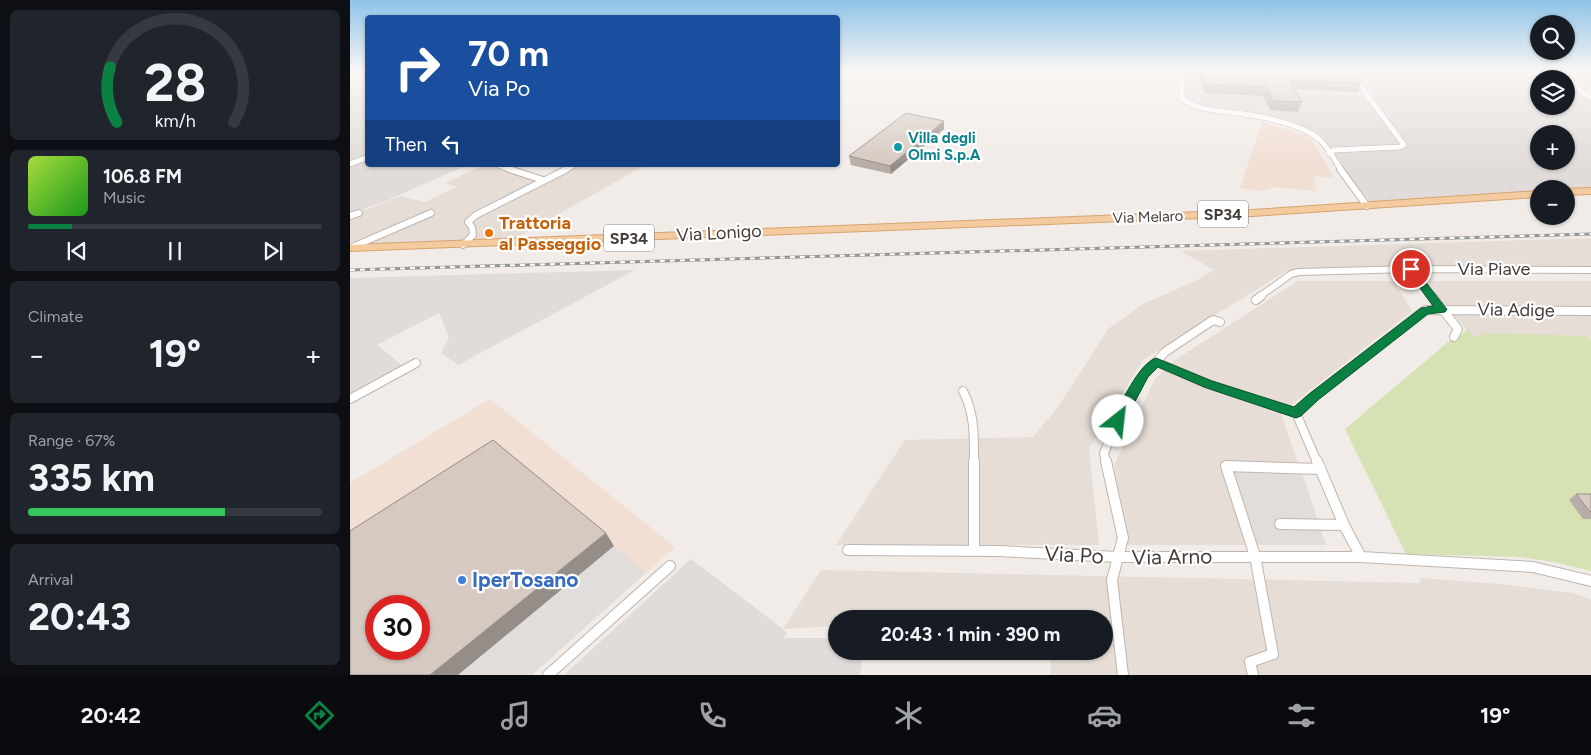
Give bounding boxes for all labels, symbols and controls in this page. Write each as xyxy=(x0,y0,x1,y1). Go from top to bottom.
map controls xyxy=(1530,15,1575,225)
button: search xyxy=(1530,15,1575,60)
text: 70 m xyxy=(468,33,549,75)
icon: right xyxy=(385,35,450,100)
text: 28 xyxy=(144,52,206,114)
button: layers xyxy=(1530,70,1575,115)
text: Via Po xyxy=(468,75,530,102)
text: km/h xyxy=(155,110,195,131)
button: + xyxy=(1530,125,1575,170)
place label: Villa degli Olmi S.p.A xyxy=(908,129,981,164)
icon: left xyxy=(437,130,465,158)
text: Then xyxy=(385,133,427,156)
marker: Villa degli Olmi S.p.A xyxy=(892,141,904,153)
text: 106.8 FM xyxy=(103,165,182,188)
button: − xyxy=(1530,180,1575,225)
text: Music xyxy=(103,188,145,207)
road number: SP34 xyxy=(1198,200,1248,228)
street label: Via Melaro xyxy=(1112,207,1184,227)
place label: Trattoria al Passeggio xyxy=(499,212,601,255)
street label: Via Lonigo xyxy=(676,220,762,246)
road number: SP34 xyxy=(604,224,654,252)
marker: Trattoria al Passeggio xyxy=(483,227,495,239)
icon: previous xyxy=(63,237,91,265)
icon: pause xyxy=(161,237,189,265)
icon: next xyxy=(259,237,287,265)
pin xyxy=(1390,248,1432,290)
icon: arrive xyxy=(1397,255,1425,283)
street label: Via Piave xyxy=(1458,258,1531,280)
street label: Via Adige xyxy=(1477,298,1555,322)
text: Climate xyxy=(28,307,83,326)
text: 19° xyxy=(149,331,201,377)
text: − xyxy=(28,338,45,372)
text: + xyxy=(305,338,322,372)
position arrow xyxy=(1091,394,1143,446)
text: Range · 67% xyxy=(28,431,115,450)
text: 335 km xyxy=(28,455,155,501)
street label: Via Po xyxy=(1044,540,1104,569)
street label: Via Arno xyxy=(1132,543,1212,570)
place label: IperTosano xyxy=(472,567,578,592)
text: Arrival xyxy=(28,570,73,589)
marker: IperTosano xyxy=(456,574,468,586)
text: 20:43 xyxy=(28,594,131,640)
speed limit sign: 30 xyxy=(365,595,430,660)
text: 20:43 · 1 min · 390 m xyxy=(881,623,1060,646)
icon: directions xyxy=(302,698,337,733)
icon: music xyxy=(498,698,533,733)
icon: phone xyxy=(695,698,730,733)
icon: climate xyxy=(891,698,926,733)
icon: car xyxy=(1087,698,1122,733)
icon: filters xyxy=(1284,698,1319,733)
text: 20:42 xyxy=(81,702,141,729)
text: 19° xyxy=(1480,702,1510,729)

